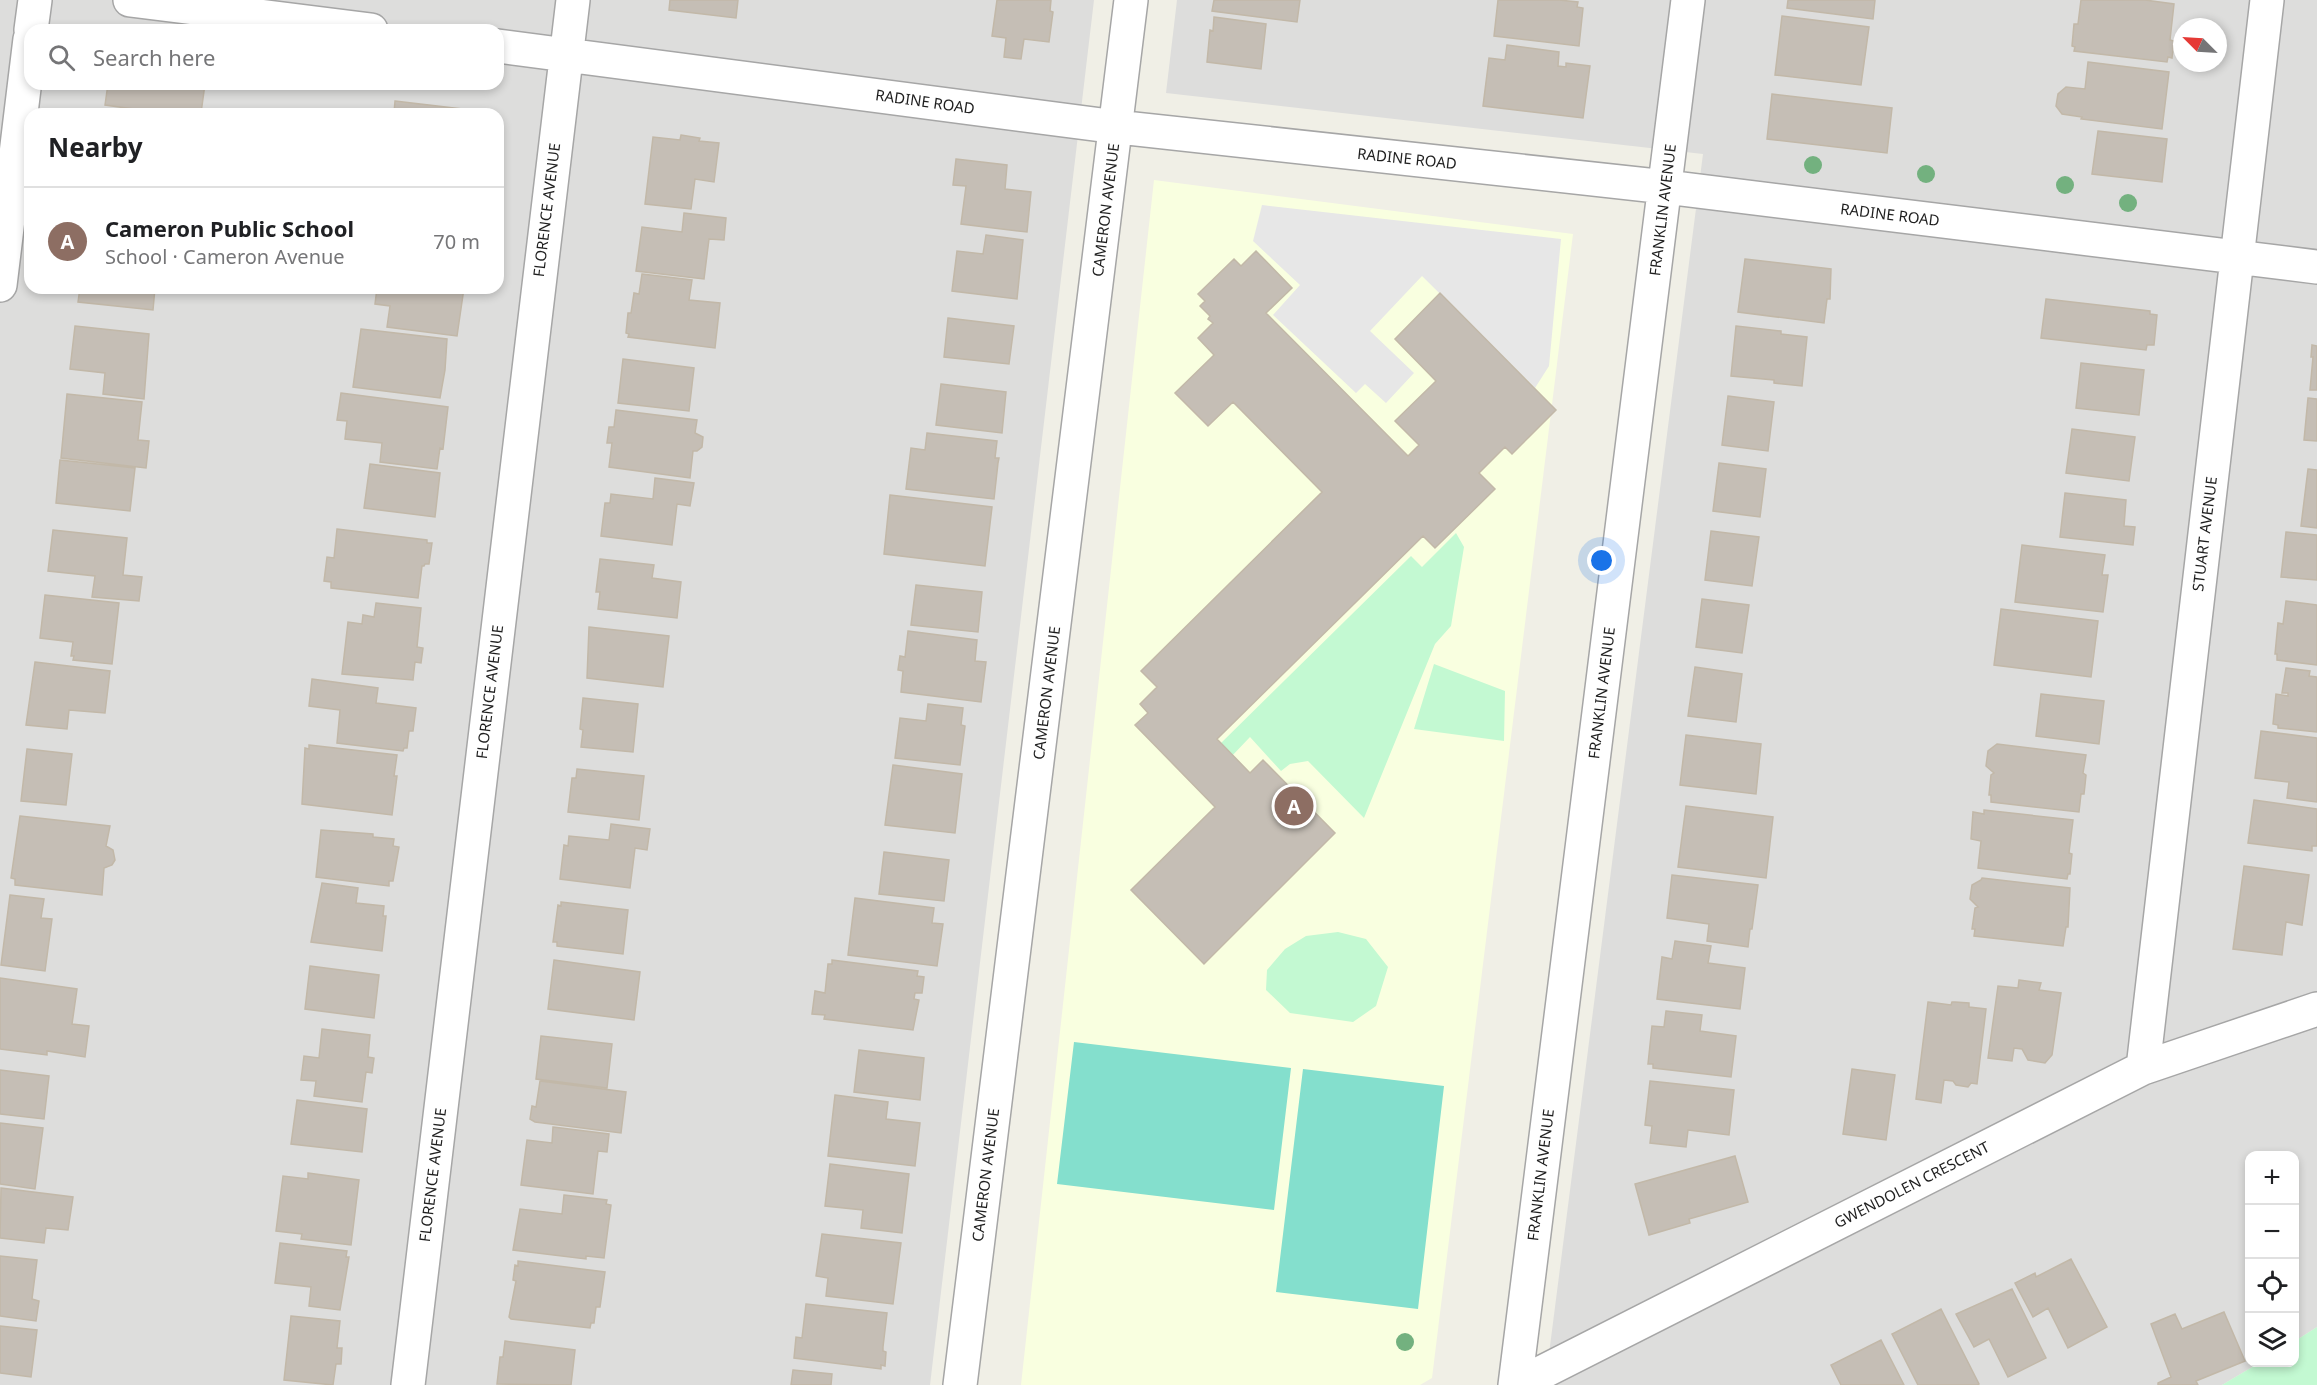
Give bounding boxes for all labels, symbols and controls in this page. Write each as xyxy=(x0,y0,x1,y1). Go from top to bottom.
north arrow xyxy=(2173,18,2227,72)
search box xyxy=(24,24,504,90)
icon: search xyxy=(45,41,78,74)
text: Search here xyxy=(93,42,215,72)
street label: RADINE ROAD xyxy=(874,84,976,118)
text: Nearby xyxy=(48,129,143,165)
street label: FLORENCE AVENUE xyxy=(528,142,564,278)
street label: CAMERON AVENUE xyxy=(1087,142,1123,278)
street label: RADINE ROAD xyxy=(1356,143,1458,173)
street label: FRANKLIN AVENUE xyxy=(1644,143,1680,277)
street label: RADINE ROAD xyxy=(1839,198,1941,230)
text: Cameron Public School xyxy=(105,213,354,243)
text: A xyxy=(61,228,74,255)
text: 70 m xyxy=(433,228,480,255)
text: School · Cameron Avenue xyxy=(105,243,345,270)
street label: STUART AVENUE xyxy=(2187,475,2221,592)
your location xyxy=(1587,546,1616,575)
street label: FLORENCE AVENUE xyxy=(471,624,507,760)
street label: CAMERON AVENUE xyxy=(1028,625,1064,761)
street label: FRANKLIN AVENUE xyxy=(1583,626,1619,760)
pin: A xyxy=(1274,784,1314,828)
street label: FLORENCE AVENUE xyxy=(414,1107,450,1243)
street label: CAMERON AVENUE xyxy=(967,1107,1003,1243)
street label: FRANKLIN AVENUE xyxy=(1522,1108,1558,1242)
street label: GWENDOLEN CRESCENT xyxy=(1830,1136,1993,1232)
map controls xyxy=(2245,1151,2299,1367)
button: + xyxy=(2245,1151,2299,1205)
button: − xyxy=(2245,1205,2299,1259)
button: locate xyxy=(2245,1259,2299,1313)
button: layers xyxy=(2245,1313,2299,1367)

